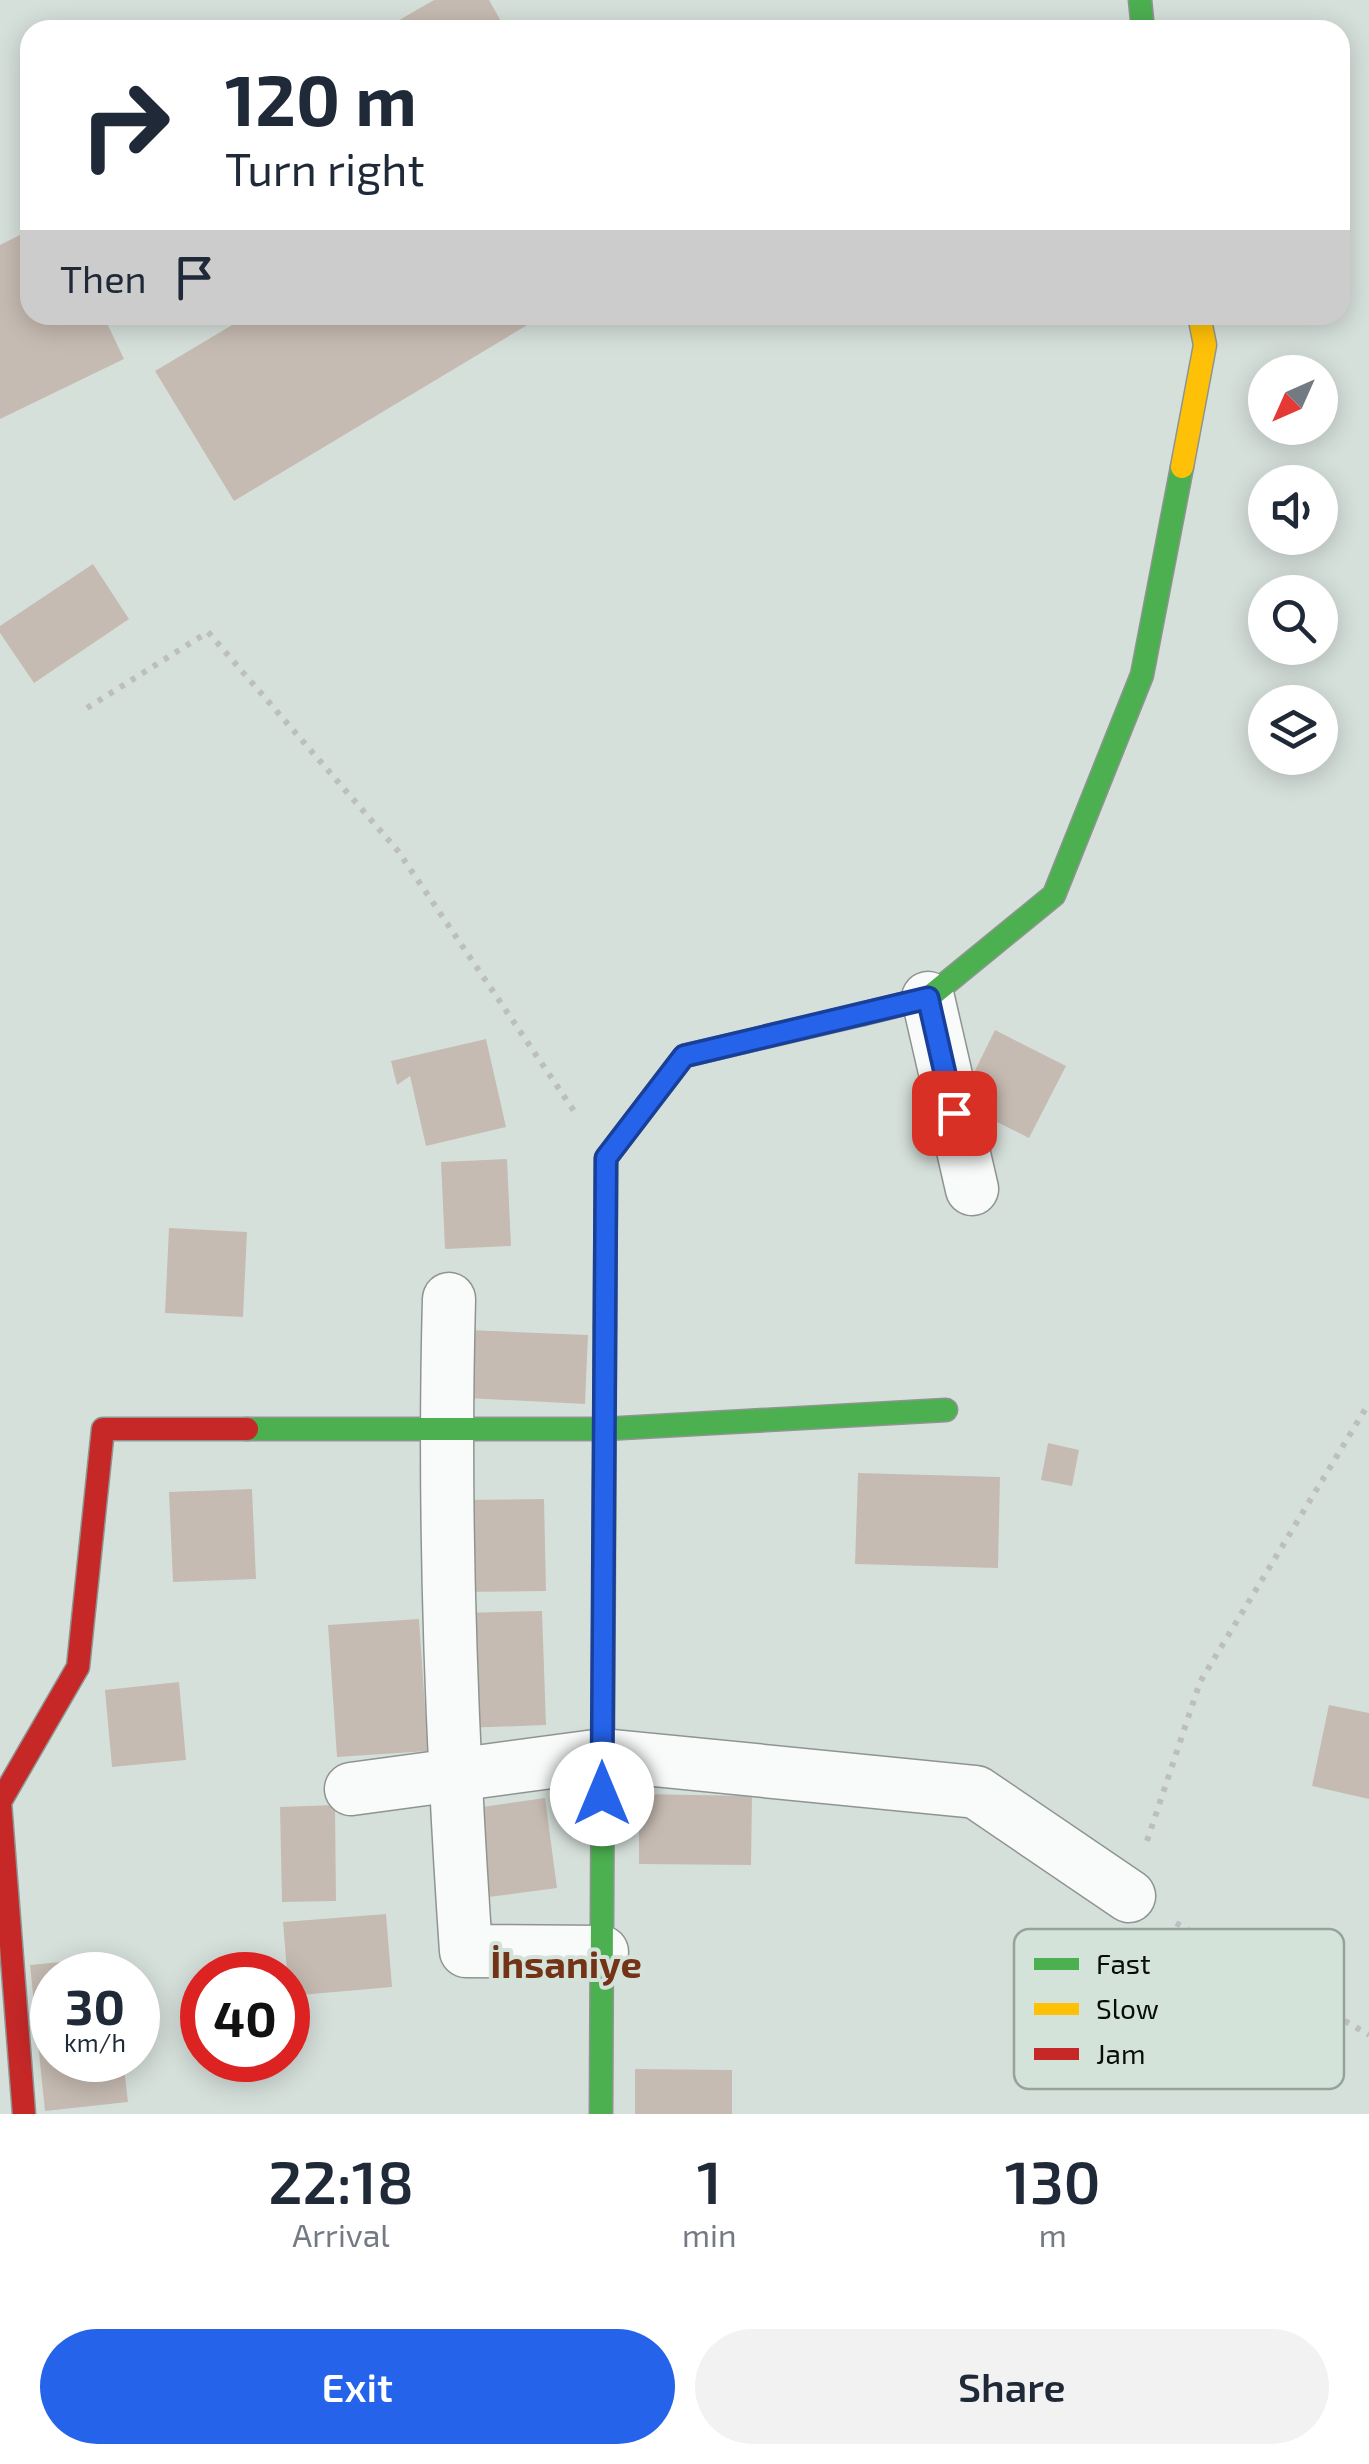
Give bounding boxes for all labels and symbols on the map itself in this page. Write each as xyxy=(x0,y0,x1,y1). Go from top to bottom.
north arrow xyxy=(1248,355,1338,445)
pin xyxy=(912,1071,997,1156)
position arrow xyxy=(550,1742,654,1846)
legend xyxy=(1014,1929,1344,2089)
district label: İhsaniye xyxy=(490,1940,642,1986)
text: Fast xyxy=(1096,1946,1151,1980)
speed limit sign: 40 xyxy=(180,1952,310,2082)
text: Slow xyxy=(1096,1991,1159,2025)
text: Jam xyxy=(1096,2036,1145,2070)

